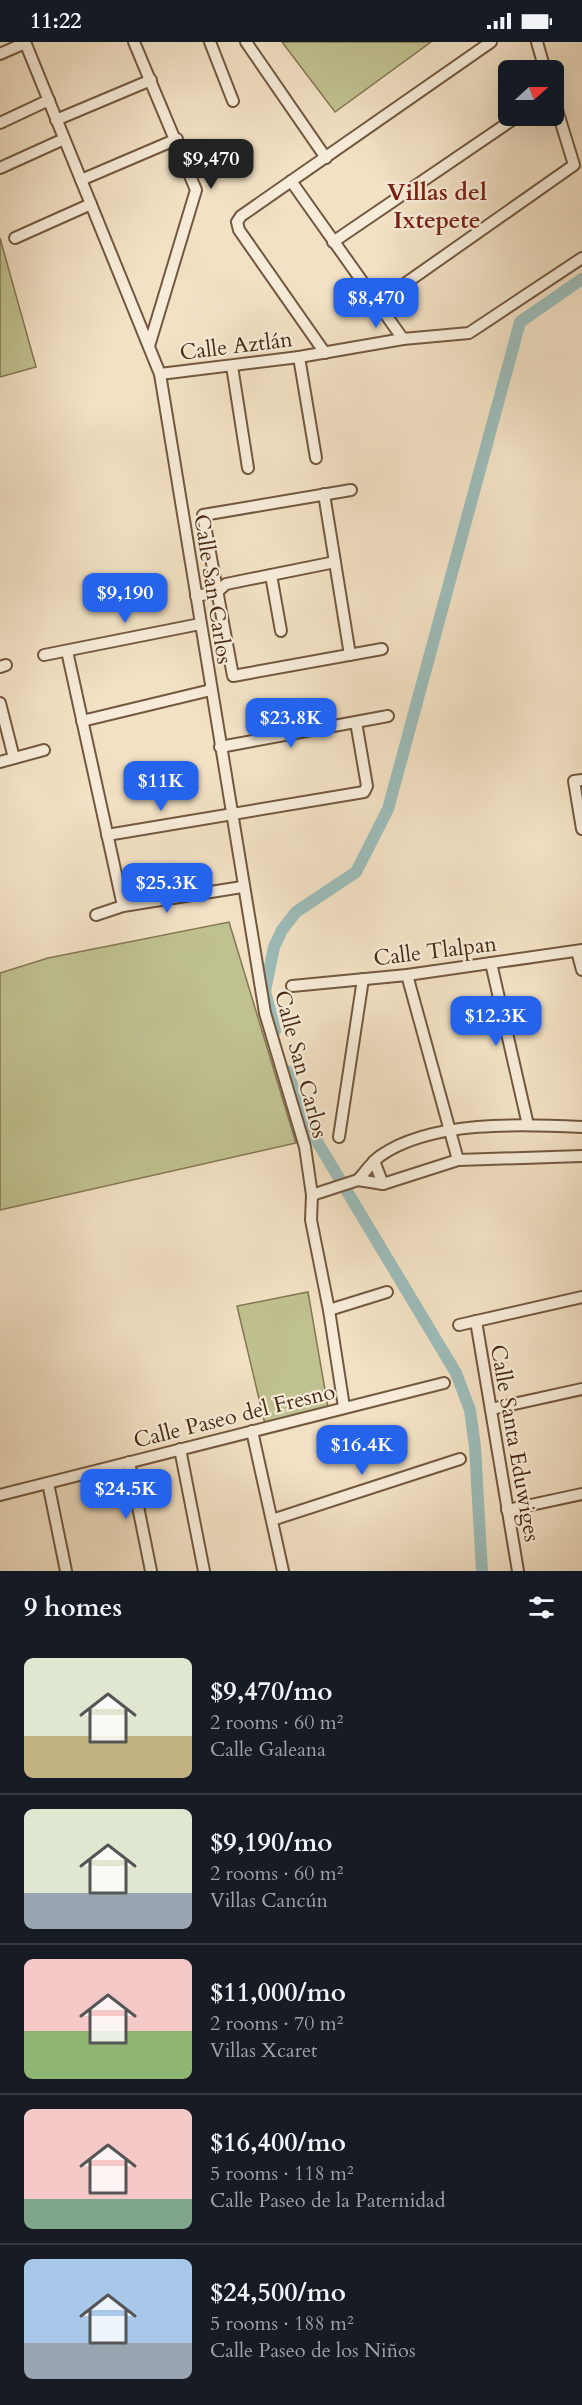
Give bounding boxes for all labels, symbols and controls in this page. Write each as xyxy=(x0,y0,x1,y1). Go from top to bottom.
text: 11:22 xyxy=(30,6,81,36)
north arrow xyxy=(498,60,564,126)
map controls xyxy=(498,60,564,126)
pin: $9,470 xyxy=(162,139,260,190)
text: $9,470 xyxy=(182,145,240,172)
district label: Villas del Ixtepete xyxy=(387,176,487,237)
pin: $8,470 xyxy=(327,278,425,329)
text: $8,470 xyxy=(347,284,405,311)
street label: Calle Aztlán xyxy=(178,324,295,368)
street label: Calle San Carlos xyxy=(186,512,240,666)
pin: $9,190 xyxy=(76,573,174,624)
text: $9,190 xyxy=(96,579,154,606)
pin: $23.8K xyxy=(242,698,340,749)
text: $23.8K xyxy=(260,704,322,731)
pin: $11K xyxy=(125,761,197,812)
text: $11K xyxy=(138,767,184,794)
pin: $25.3K xyxy=(118,863,216,914)
text: $25.3K xyxy=(136,869,198,896)
street label: Calle Tlalpan xyxy=(372,928,499,973)
street label: Calle San Carlos xyxy=(267,987,335,1141)
pin: $12.3K xyxy=(447,996,545,1047)
text: $12.3K xyxy=(465,1002,527,1029)
street label: Calle Santa Eduwiges xyxy=(483,1342,547,1544)
street label: Calle Paseo del Fresno xyxy=(130,1376,338,1456)
pin: $16.4K xyxy=(313,1425,411,1476)
text: $16.4K xyxy=(331,1431,393,1458)
pin: $24.5K xyxy=(77,1469,175,1520)
text: $24.5K xyxy=(95,1475,157,1502)
text: 9 homes xyxy=(24,1590,122,1625)
icon: filters xyxy=(525,1591,558,1624)
text: $9,470/mo xyxy=(210,1674,333,1709)
icon: home xyxy=(72,1682,144,1754)
text: 2 rooms · 60 m² xyxy=(210,1709,343,1736)
text: Calle Galeana xyxy=(210,1736,326,1763)
text: $9,190/mo xyxy=(210,1825,333,1860)
icon: home xyxy=(72,1833,144,1905)
text: 2 rooms · 60 m² xyxy=(210,1860,343,1887)
text: Villas Cancún xyxy=(210,1887,328,1914)
text: $11,000/mo xyxy=(210,1975,346,2010)
icon: home xyxy=(72,1983,144,2055)
text: 2 rooms · 70 m² xyxy=(210,2010,343,2037)
text: Villas Xcaret xyxy=(210,2037,317,2064)
text: $16,400/mo xyxy=(210,2125,346,2160)
icon: home xyxy=(72,2133,144,2205)
text: 5 rooms · 118 m² xyxy=(210,2160,354,2187)
text: Calle Paseo de la Paternidad xyxy=(210,2187,445,2214)
text: $24,500/mo xyxy=(210,2275,346,2310)
icon: home xyxy=(72,2283,144,2355)
text: 5 rooms · 188 m² xyxy=(210,2310,354,2337)
text: Calle Paseo de los Niños xyxy=(210,2337,416,2364)

